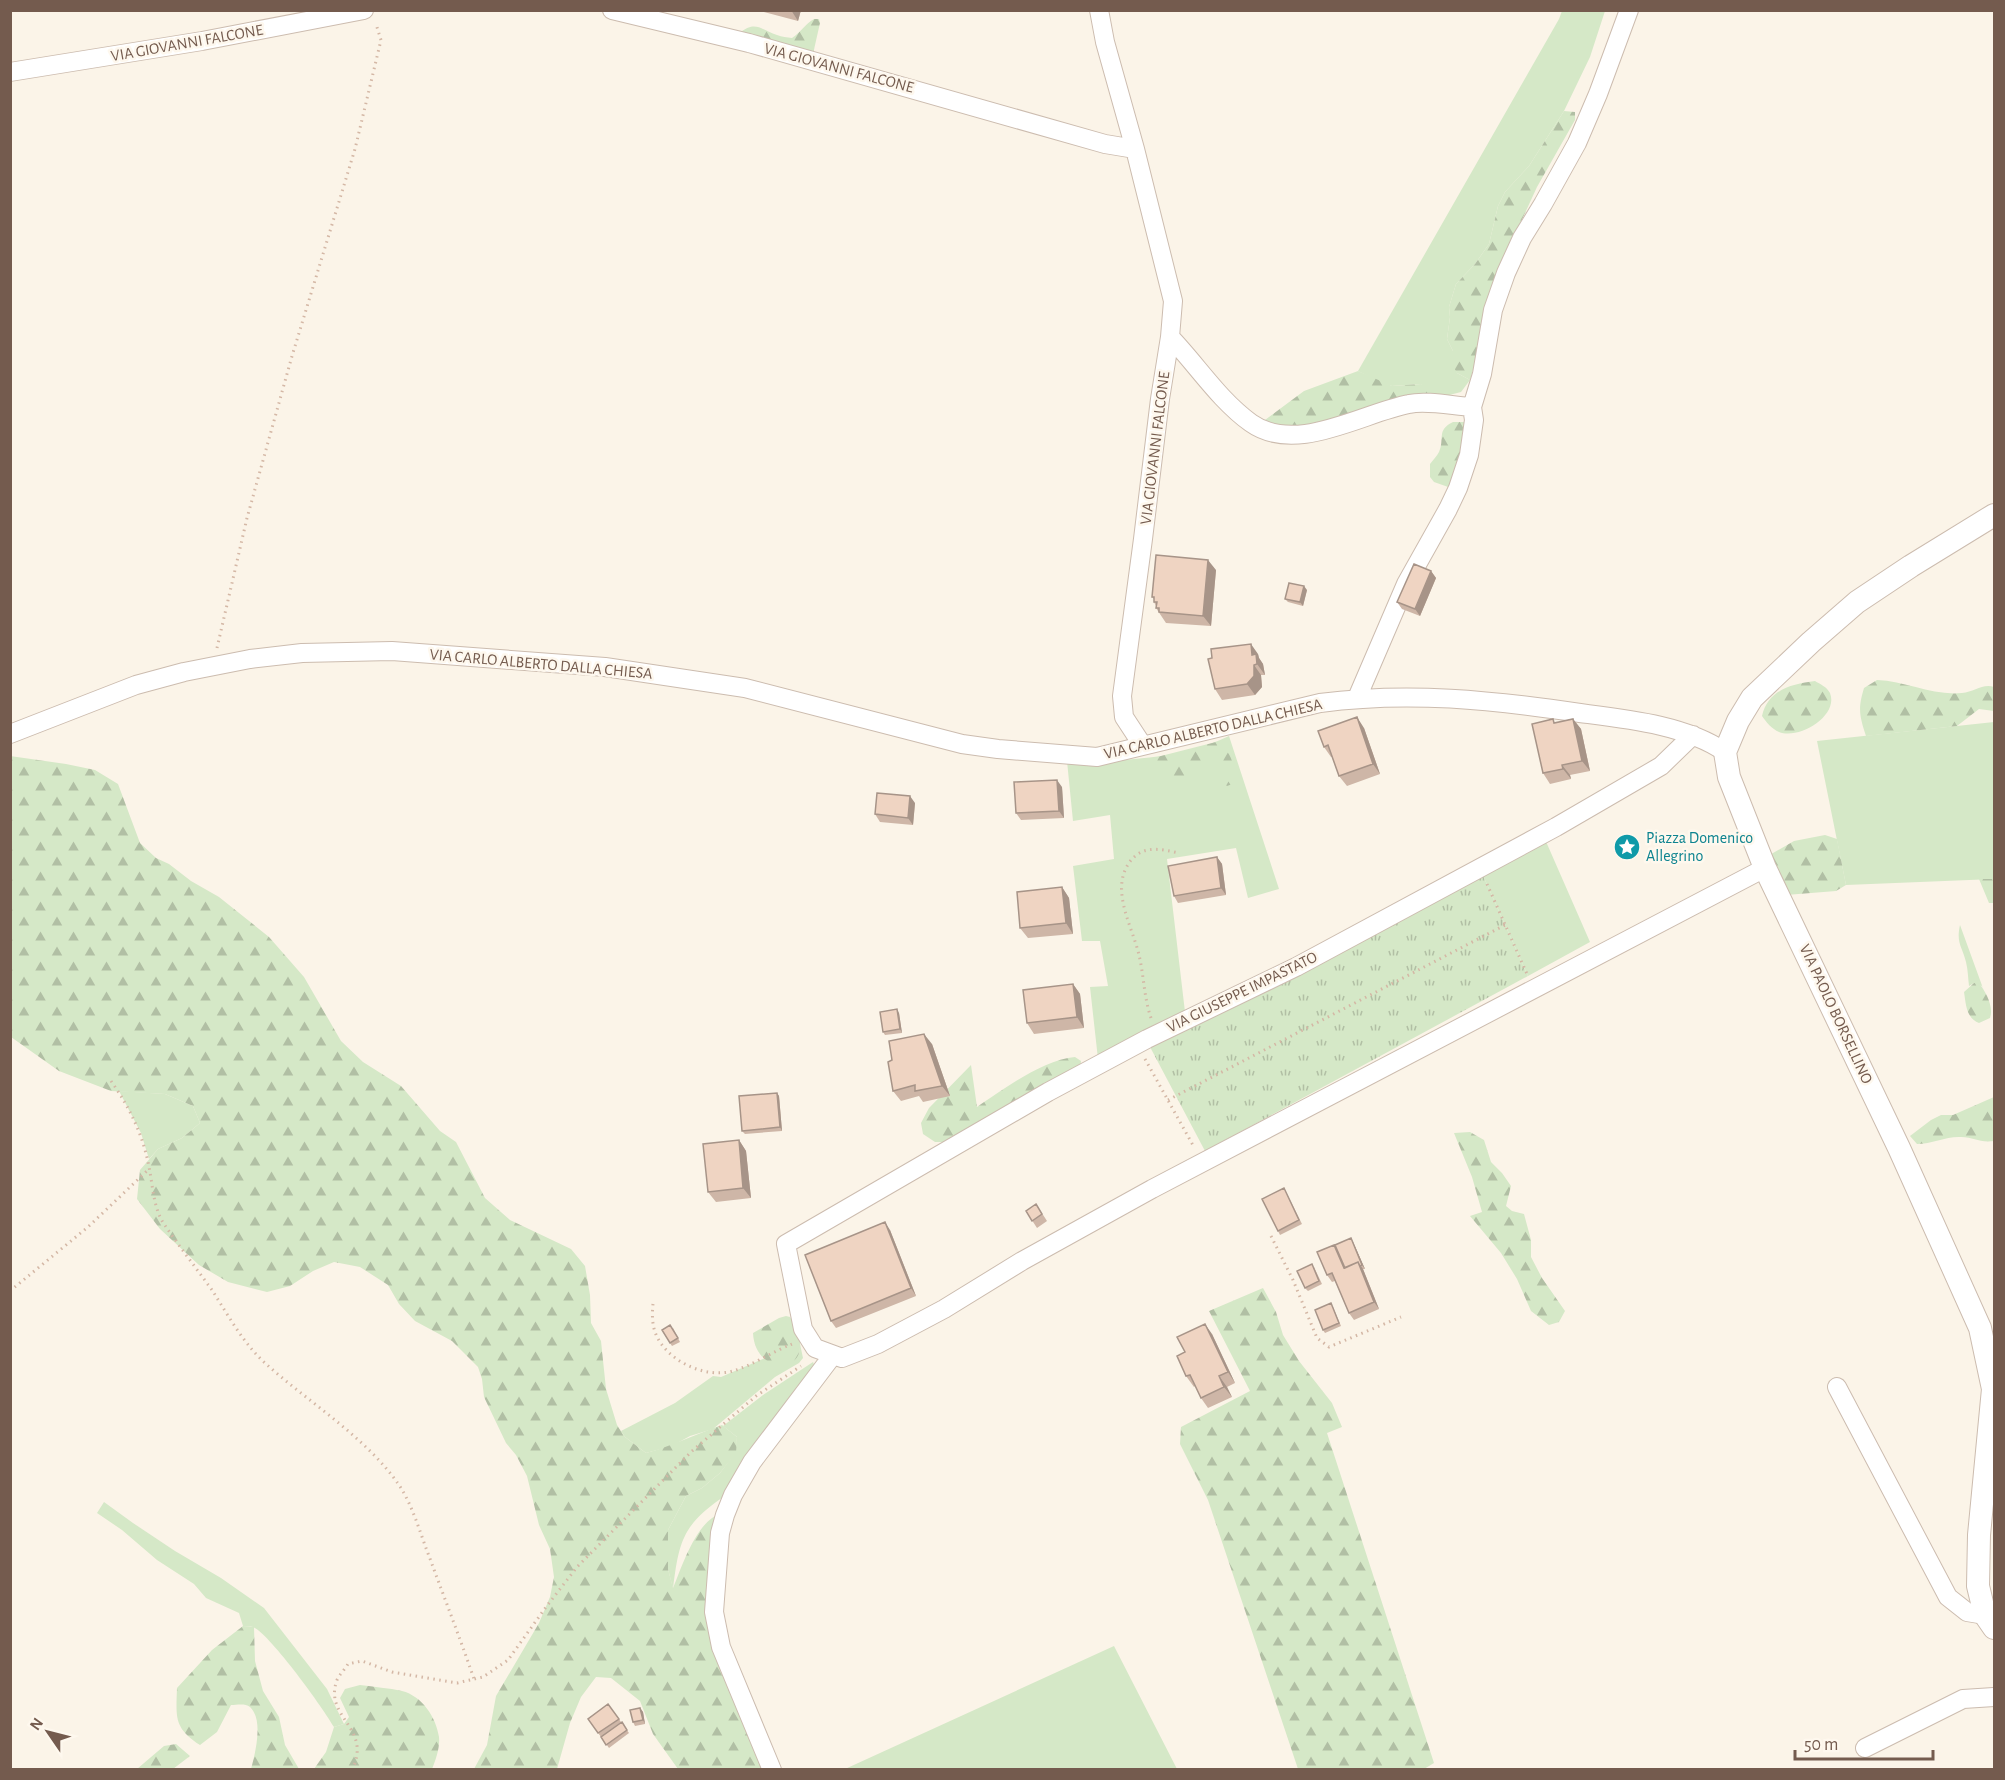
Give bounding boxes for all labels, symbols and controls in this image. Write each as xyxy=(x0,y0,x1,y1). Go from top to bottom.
street label: VIA GIOVANNI FALCONE xyxy=(110,22,265,64)
street label: VIA GIOVANNI FALCONE xyxy=(762,40,916,96)
street label: VIA GIOVANNI FALCONE xyxy=(1138,370,1172,526)
street label: VIA CARLO ALBERTO DALLA CHIESA xyxy=(429,646,653,682)
street label: VIA CARLO ALBERTO DALLA CHIESA xyxy=(1102,696,1324,762)
place label: Piazza Domenico Allegrino xyxy=(1646,830,1753,864)
place icon: Piazza Domenico Allegrino xyxy=(1612,832,1642,862)
street label: VIA PAOLO BORSELLINO xyxy=(1797,942,1875,1086)
street label: VIA GIUSEPPE IMPASTATO xyxy=(1164,949,1320,1035)
north arrow xyxy=(18,1702,78,1762)
text: N xyxy=(27,1715,46,1733)
scale bar xyxy=(1795,1723,1933,1761)
text: 50 m xyxy=(1804,1736,1838,1754)

